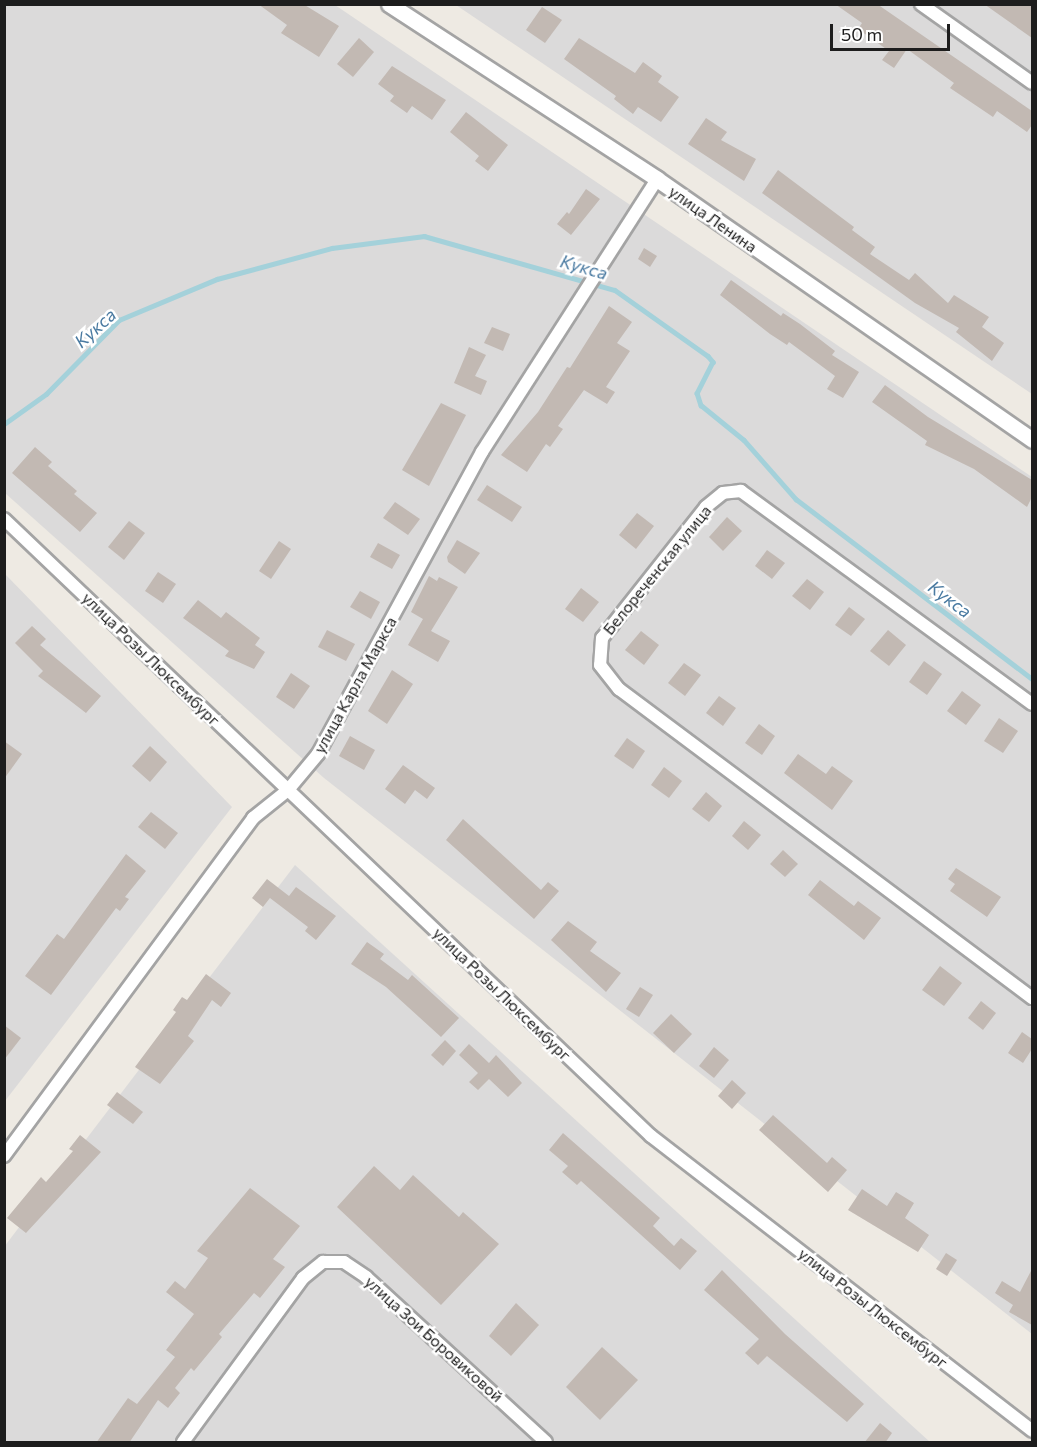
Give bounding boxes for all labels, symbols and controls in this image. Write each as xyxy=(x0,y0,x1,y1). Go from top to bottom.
scale bar xyxy=(833,12,953,50)
text: 50 m xyxy=(841,23,882,45)
street label: улица Ленина xyxy=(665,182,761,256)
water label: Кукса xyxy=(558,250,610,284)
water label: Кукса xyxy=(70,304,120,352)
street label: Белореченская улица xyxy=(599,501,715,639)
water label: Кукса xyxy=(924,576,976,622)
street label: улица Розы Люксембург xyxy=(78,588,224,730)
street label: улица Карла Маркса xyxy=(310,613,400,757)
street label: улица Розы Люксембург xyxy=(429,923,575,1065)
street label: улица Розы Люксембург xyxy=(795,1244,951,1372)
street label: улица Зои Боровиковой xyxy=(361,1272,507,1406)

